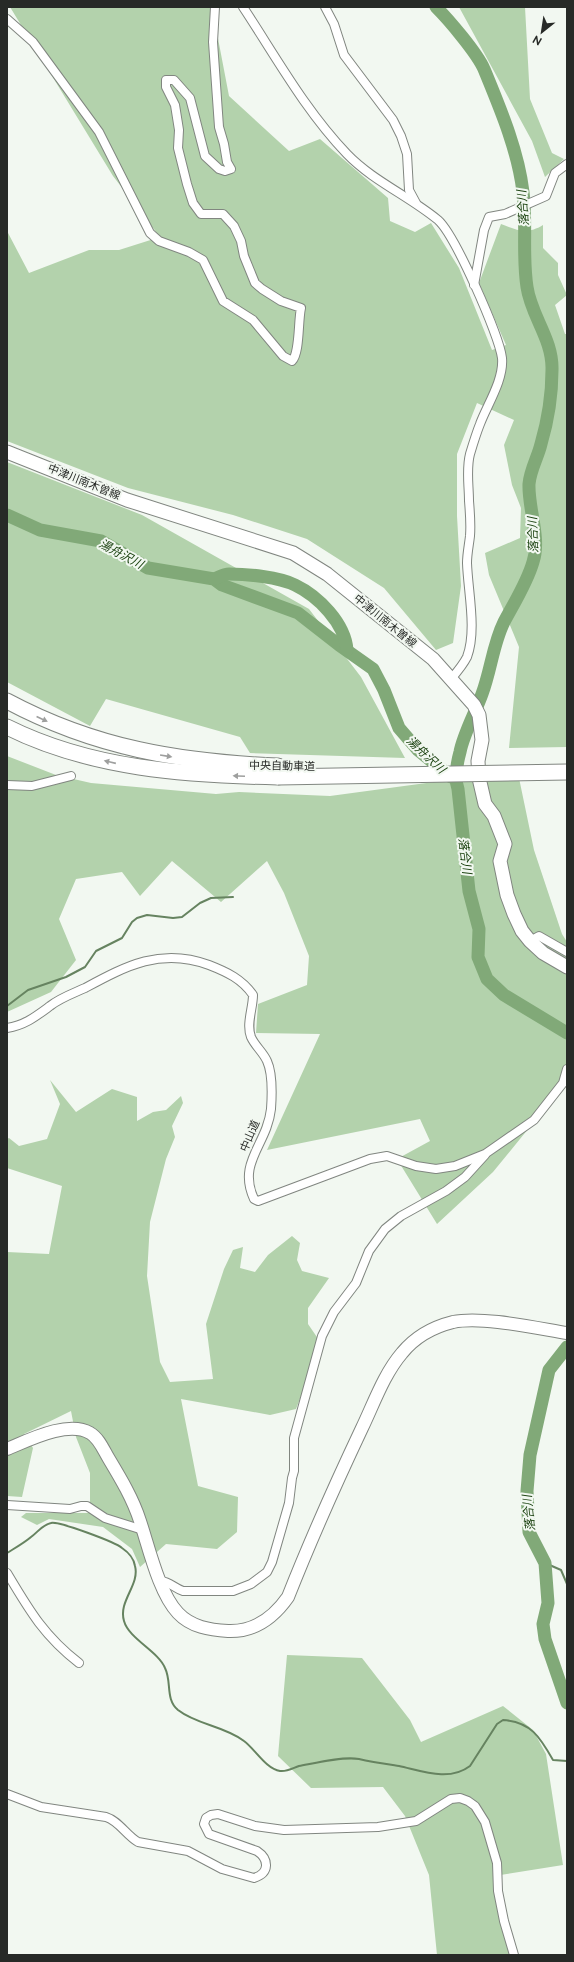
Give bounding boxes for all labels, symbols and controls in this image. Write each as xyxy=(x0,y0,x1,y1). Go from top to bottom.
north arrow xyxy=(522,12,562,52)
text: N xyxy=(530,32,544,48)
water label: 落合川 xyxy=(514,187,532,227)
street label: 中津川南木曽線 xyxy=(46,462,122,502)
water label: 落合川 xyxy=(525,515,541,553)
water label: 湯舟沢川 xyxy=(97,537,147,572)
street label: 中津川南木曽線 xyxy=(351,592,419,650)
one-way arrow xyxy=(36,716,48,722)
water label: 湯舟沢川 xyxy=(404,734,450,778)
one-way arrow xyxy=(160,753,172,759)
one-way arrow xyxy=(104,759,116,765)
street label: 中央自動車道 xyxy=(249,759,315,773)
one-way arrow xyxy=(232,773,245,779)
water label: 落合川 xyxy=(456,837,474,877)
street label: 中山道 xyxy=(238,1118,262,1154)
water label: 落合川 xyxy=(520,1492,538,1532)

